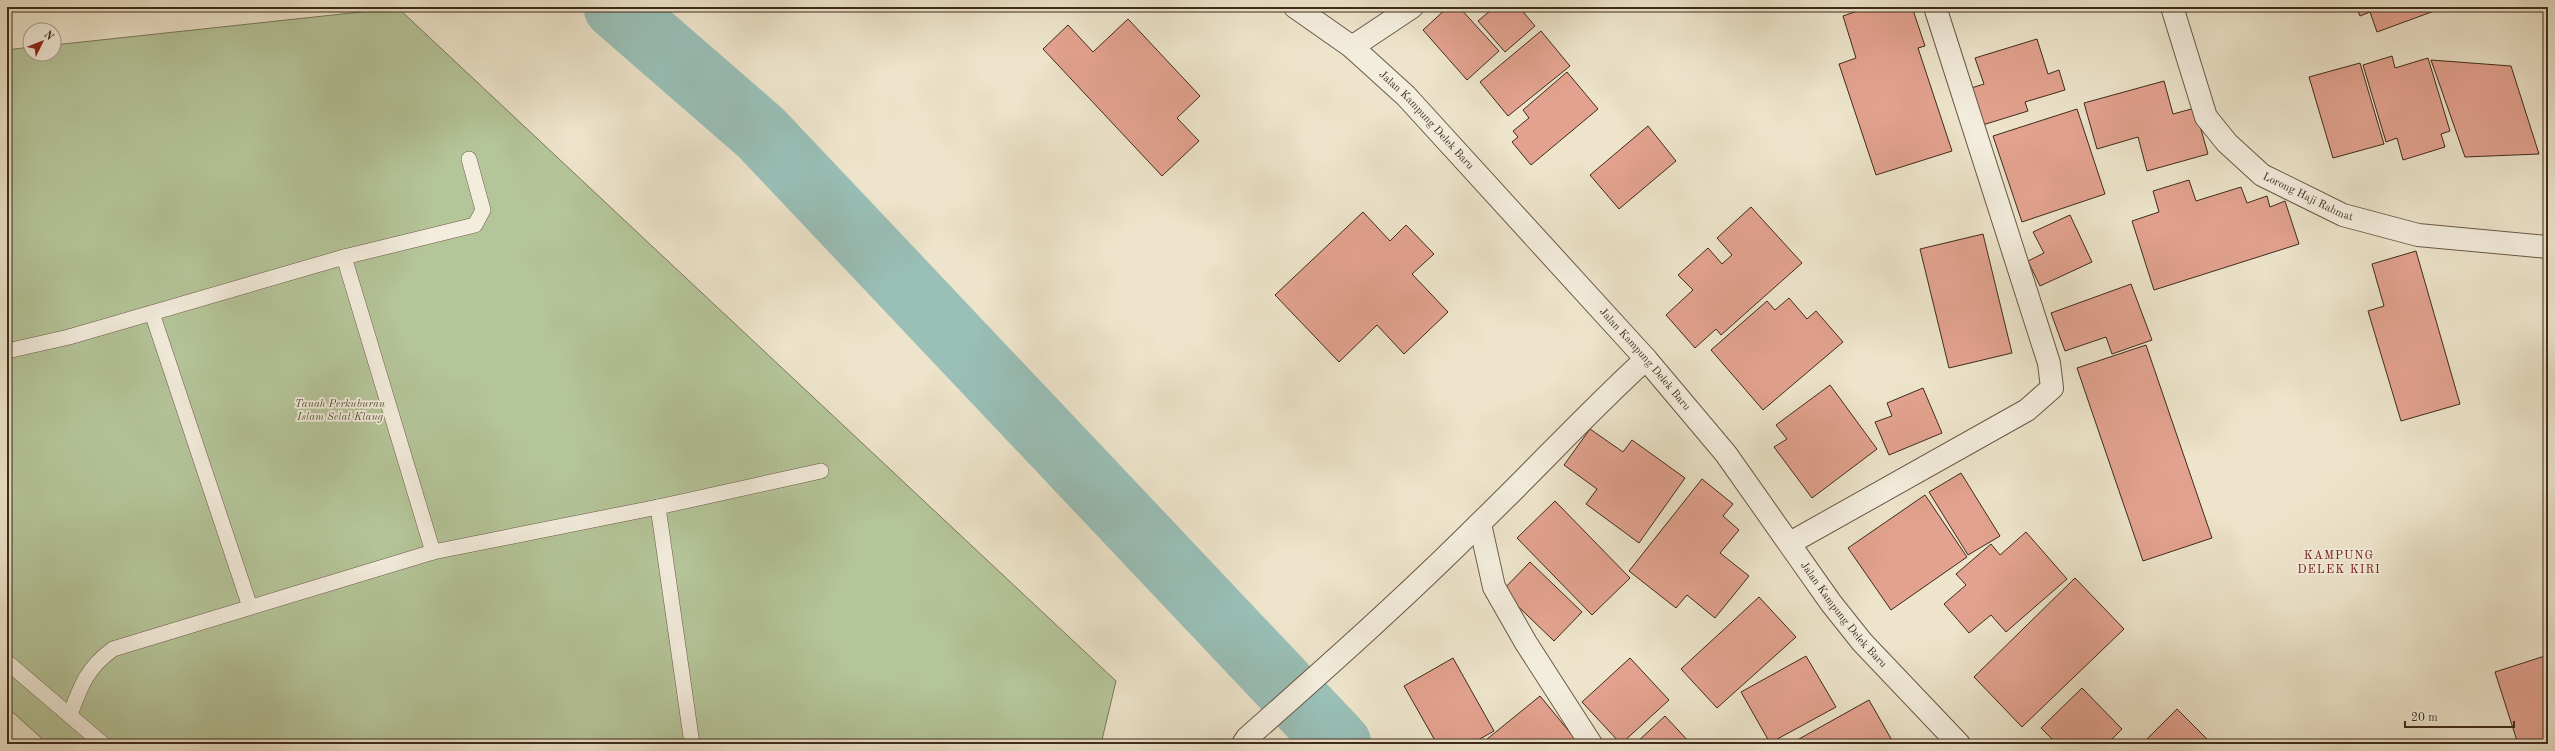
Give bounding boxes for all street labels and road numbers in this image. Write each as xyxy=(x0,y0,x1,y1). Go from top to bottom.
street label: Jalan Kampung Delek Baru xyxy=(1377,69,1476,172)
street label: Lorong Haji Rahmat xyxy=(2261,171,2354,223)
street label: Jalan Kampung Delek Baru xyxy=(1597,306,1692,413)
street label: Jalan Kampung Delek Baru xyxy=(1798,560,1889,670)

